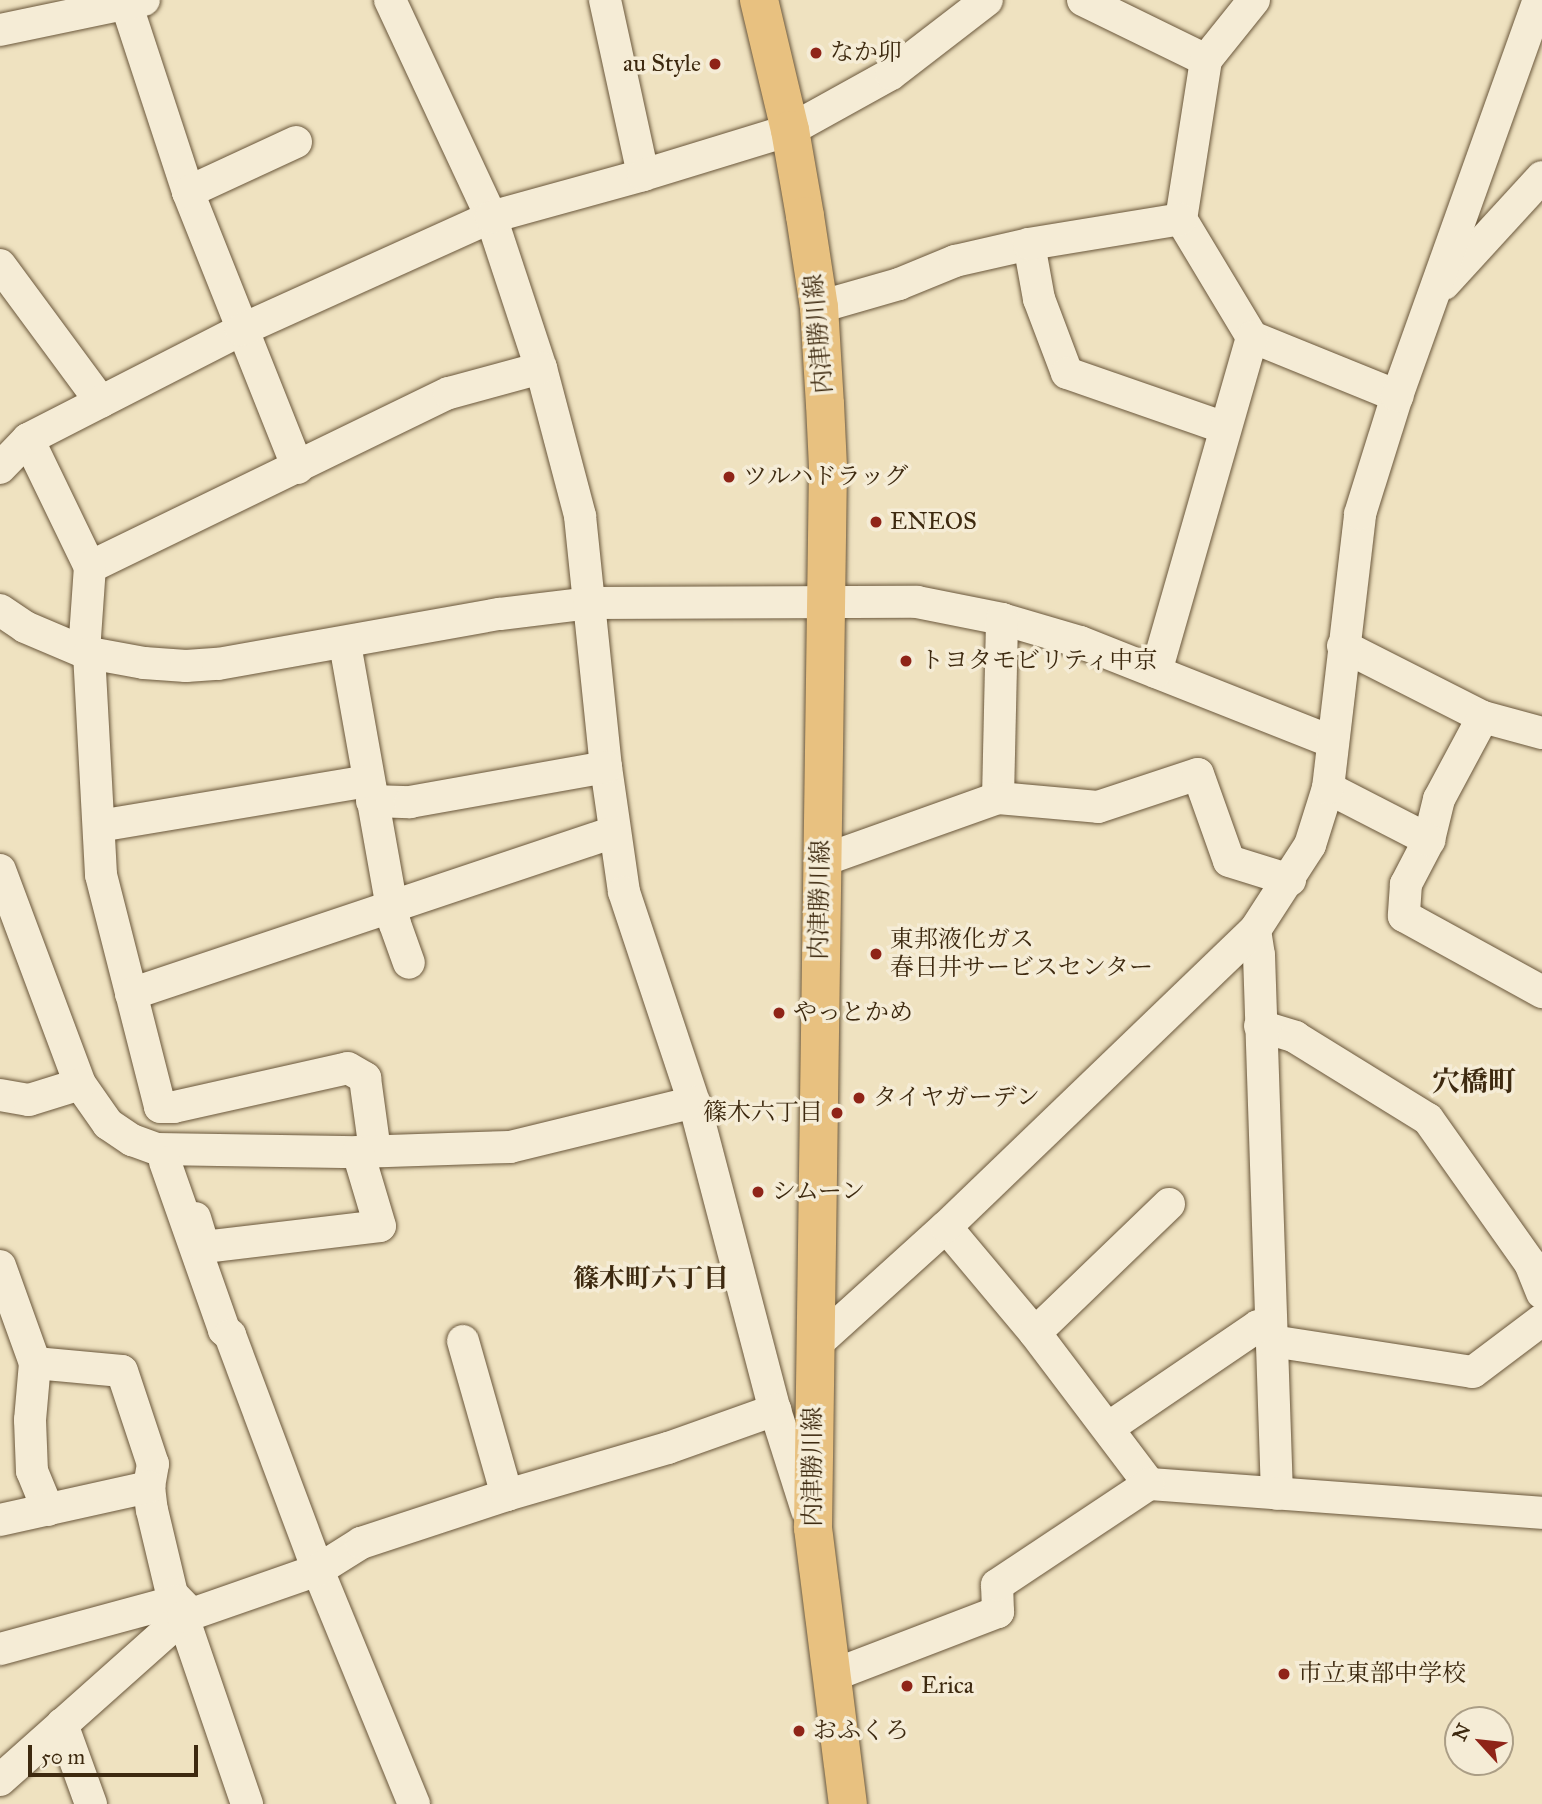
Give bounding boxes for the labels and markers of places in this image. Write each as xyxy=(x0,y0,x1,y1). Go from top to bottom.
place label: なか卯 xyxy=(830,39,902,67)
marker: なか卯 xyxy=(808,45,824,61)
place label: au Style xyxy=(623,50,701,78)
marker: au Style xyxy=(707,56,723,72)
place label: ツルハドラッグ xyxy=(743,463,911,491)
marker: ツルハドラッグ xyxy=(721,469,737,485)
place label: ENEOS xyxy=(890,508,977,536)
marker: ENEOS xyxy=(868,514,884,530)
place label: トヨタモビリティ中京 xyxy=(920,647,1160,675)
marker: トヨタモビリティ中京 xyxy=(898,653,914,669)
place label: 東邦液化ガス 春日井サービスセンター xyxy=(890,926,1154,982)
marker: 東邦液化ガス 春日井サービスセンター xyxy=(868,946,884,962)
place label: やっとかめ xyxy=(793,999,913,1027)
marker: やっとかめ xyxy=(771,1005,787,1021)
place label: タイヤガーデン xyxy=(873,1084,1041,1112)
marker: タイヤガーデン xyxy=(851,1090,867,1106)
place label: 篠木六丁目 xyxy=(703,1099,823,1127)
marker: 篠木六丁目 xyxy=(829,1105,845,1121)
place label: シムーン xyxy=(772,1178,867,1206)
marker: シムーン xyxy=(750,1184,766,1200)
place label: 市立東部中学校 xyxy=(1298,1660,1466,1688)
marker: 市立東部中学校 xyxy=(1276,1666,1292,1682)
place label: Erica xyxy=(921,1672,974,1700)
marker: Erica xyxy=(899,1678,915,1694)
place label: おふくろ xyxy=(813,1717,909,1745)
marker: おふくろ xyxy=(791,1723,807,1739)

